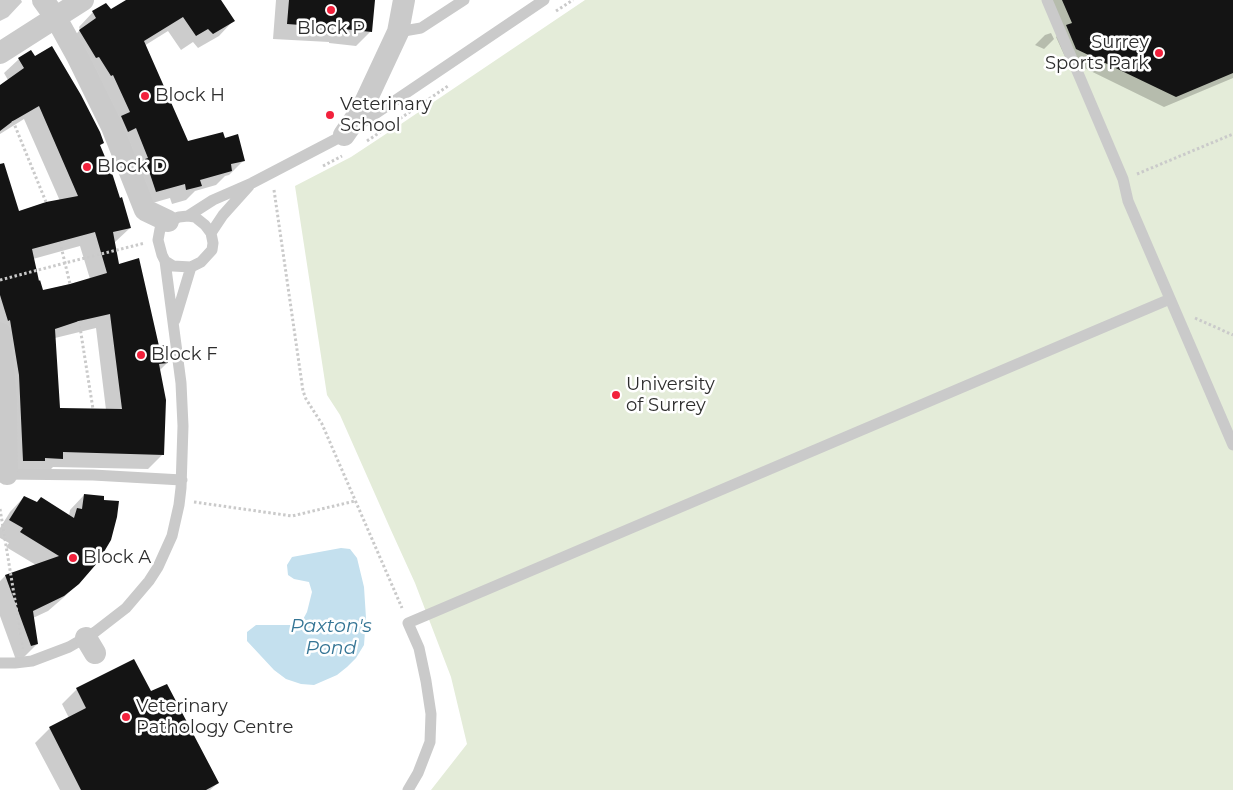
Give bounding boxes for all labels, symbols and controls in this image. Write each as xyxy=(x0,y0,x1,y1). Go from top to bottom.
marker: Block P xyxy=(325,4,337,16)
place label: Block P xyxy=(297,18,365,40)
place label: Surrey Sports Park xyxy=(1045,32,1149,74)
marker: Surrey Sports Park xyxy=(1153,47,1165,59)
place label: Block H xyxy=(155,85,225,107)
marker: Block H xyxy=(139,90,151,102)
place label: Veterinary School xyxy=(340,94,432,136)
marker: Veterinary School xyxy=(324,109,336,121)
place label: Block D xyxy=(97,156,167,178)
marker: Block D xyxy=(81,161,93,173)
place label: Block F xyxy=(151,344,218,366)
marker: Block F xyxy=(135,349,147,361)
place label: University of Surrey xyxy=(626,374,715,416)
marker: University of Surrey xyxy=(610,389,622,401)
place label: Block A xyxy=(83,547,151,569)
marker: Block A xyxy=(67,552,79,564)
water label: Paxton's Pond xyxy=(290,615,372,659)
place label: Veterinary Pathology Centre xyxy=(136,696,293,739)
marker: Veterinary Pathology Centre xyxy=(120,711,132,723)

